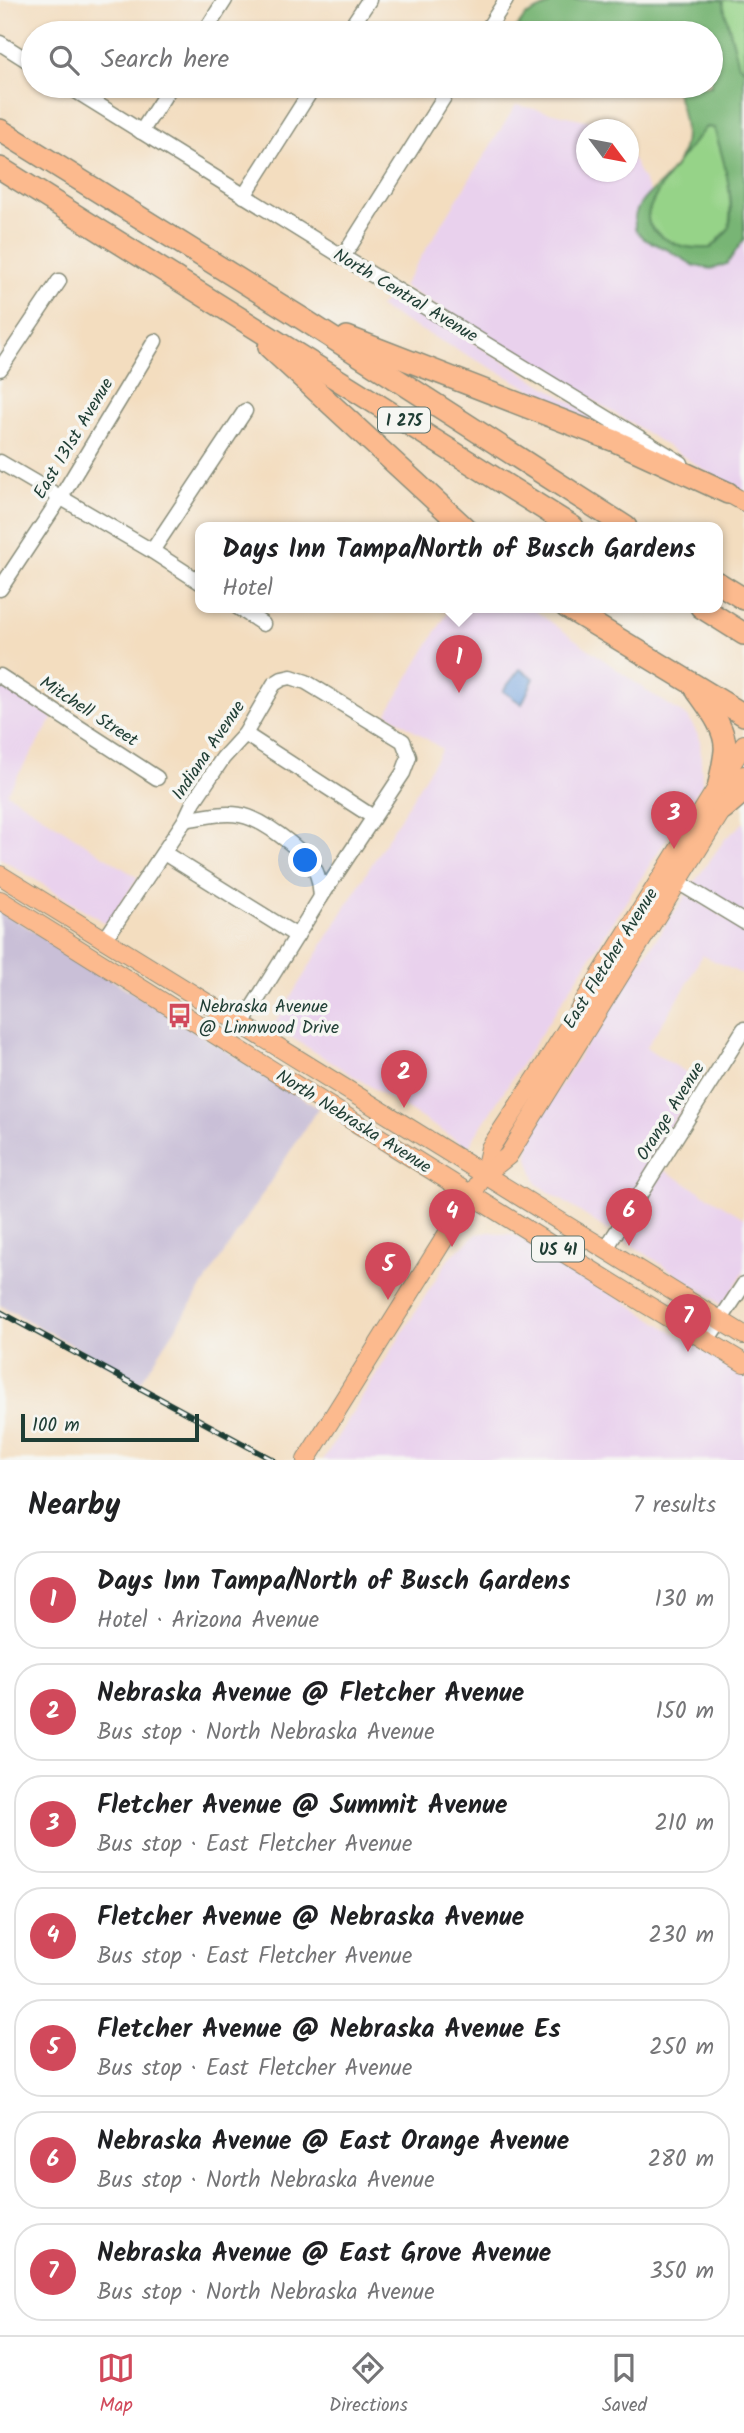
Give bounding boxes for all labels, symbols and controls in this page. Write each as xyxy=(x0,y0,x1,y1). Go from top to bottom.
search box xyxy=(21,21,723,98)
text: Search here xyxy=(101,39,229,81)
icon: search xyxy=(45,41,83,79)
north arrow xyxy=(576,119,639,182)
street label: North Central Avenue xyxy=(327,241,483,351)
street label: East 131st Avenue xyxy=(27,372,122,505)
road number: I 275 xyxy=(378,408,430,432)
popup xyxy=(195,522,723,613)
text: Days Inn Tampa/North of Busch Gardens xyxy=(222,529,696,571)
text: Hotel xyxy=(222,571,273,607)
pin: 1 xyxy=(436,635,482,693)
street label: Mitchell Street xyxy=(33,669,144,756)
street label: Indiana Avenue xyxy=(165,695,253,807)
pin: 3 xyxy=(651,791,697,849)
your location xyxy=(288,843,322,877)
street label: East Fletcher Avenue xyxy=(556,883,666,1035)
place label: Nebraska Avenue @ Linnwood Drive xyxy=(199,993,339,1043)
bus stop icon: Nebraska Avenue @ Linnwood Drive xyxy=(165,1002,193,1030)
pin: 2 xyxy=(381,1050,427,1108)
street label: Orange Avenue xyxy=(629,1057,713,1167)
street label: North Nebraska Avenue xyxy=(270,1063,437,1182)
pin: 6 xyxy=(606,1188,652,1246)
pin: 4 xyxy=(429,1189,475,1247)
road number: US 41 xyxy=(532,1236,584,1261)
pin: 5 xyxy=(365,1242,411,1300)
pin: 7 xyxy=(665,1294,711,1352)
scale bar xyxy=(21,1411,200,1443)
text: 100 m xyxy=(32,1411,80,1441)
text: Nearby xyxy=(28,1482,120,1530)
text: 7 results xyxy=(633,1488,716,1524)
text: Days Inn Tampa/North of Busch Gardens xyxy=(97,1561,570,1603)
text: 1 xyxy=(50,1582,56,1618)
text: 130 m xyxy=(655,1582,714,1618)
text: Hotel · Arizona Avenue xyxy=(97,1603,319,1639)
text: Nebraska Avenue @ Fletcher Avenue xyxy=(97,1673,524,1715)
text: 2 xyxy=(46,1694,60,1730)
text: 150 m xyxy=(655,1694,714,1730)
text: Bus stop · North Nebraska Avenue xyxy=(97,1715,435,1751)
text: Fletcher Avenue @ Summit Avenue xyxy=(97,1785,508,1827)
text: 3 xyxy=(47,1806,59,1842)
text: 210 m xyxy=(654,1806,714,1842)
text: Bus stop · East Fletcher Avenue xyxy=(97,1827,412,1863)
text: Fletcher Avenue @ Nebraska Avenue xyxy=(97,1897,524,1939)
text: 4 xyxy=(47,1918,59,1954)
text: 230 m xyxy=(648,1918,714,1954)
text: Bus stop · East Fletcher Avenue xyxy=(97,1939,412,1975)
text: Fletcher Avenue @ Nebraska Avenue Es xyxy=(97,2009,561,2051)
text: 5 xyxy=(47,2030,59,2066)
text: 250 m xyxy=(649,2030,714,2066)
text: Bus stop · East Fletcher Avenue xyxy=(97,2051,412,2087)
text: Nebraska Avenue @ East Orange Avenue xyxy=(97,2121,569,2163)
text: 6 xyxy=(47,2142,59,2178)
text: 280 m xyxy=(648,2142,714,2178)
text: Bus stop · North Nebraska Avenue xyxy=(97,2163,435,2199)
text: Nebraska Avenue @ East Grove Avenue xyxy=(97,2233,551,2275)
text: 7 xyxy=(48,2254,58,2290)
text: 350 m xyxy=(649,2254,714,2290)
text: Bus stop · North Nebraska Avenue xyxy=(97,2275,435,2311)
tab: Map xyxy=(97,2349,135,2421)
tab: Directions xyxy=(329,2349,408,2421)
tab: Saved xyxy=(602,2349,647,2421)

